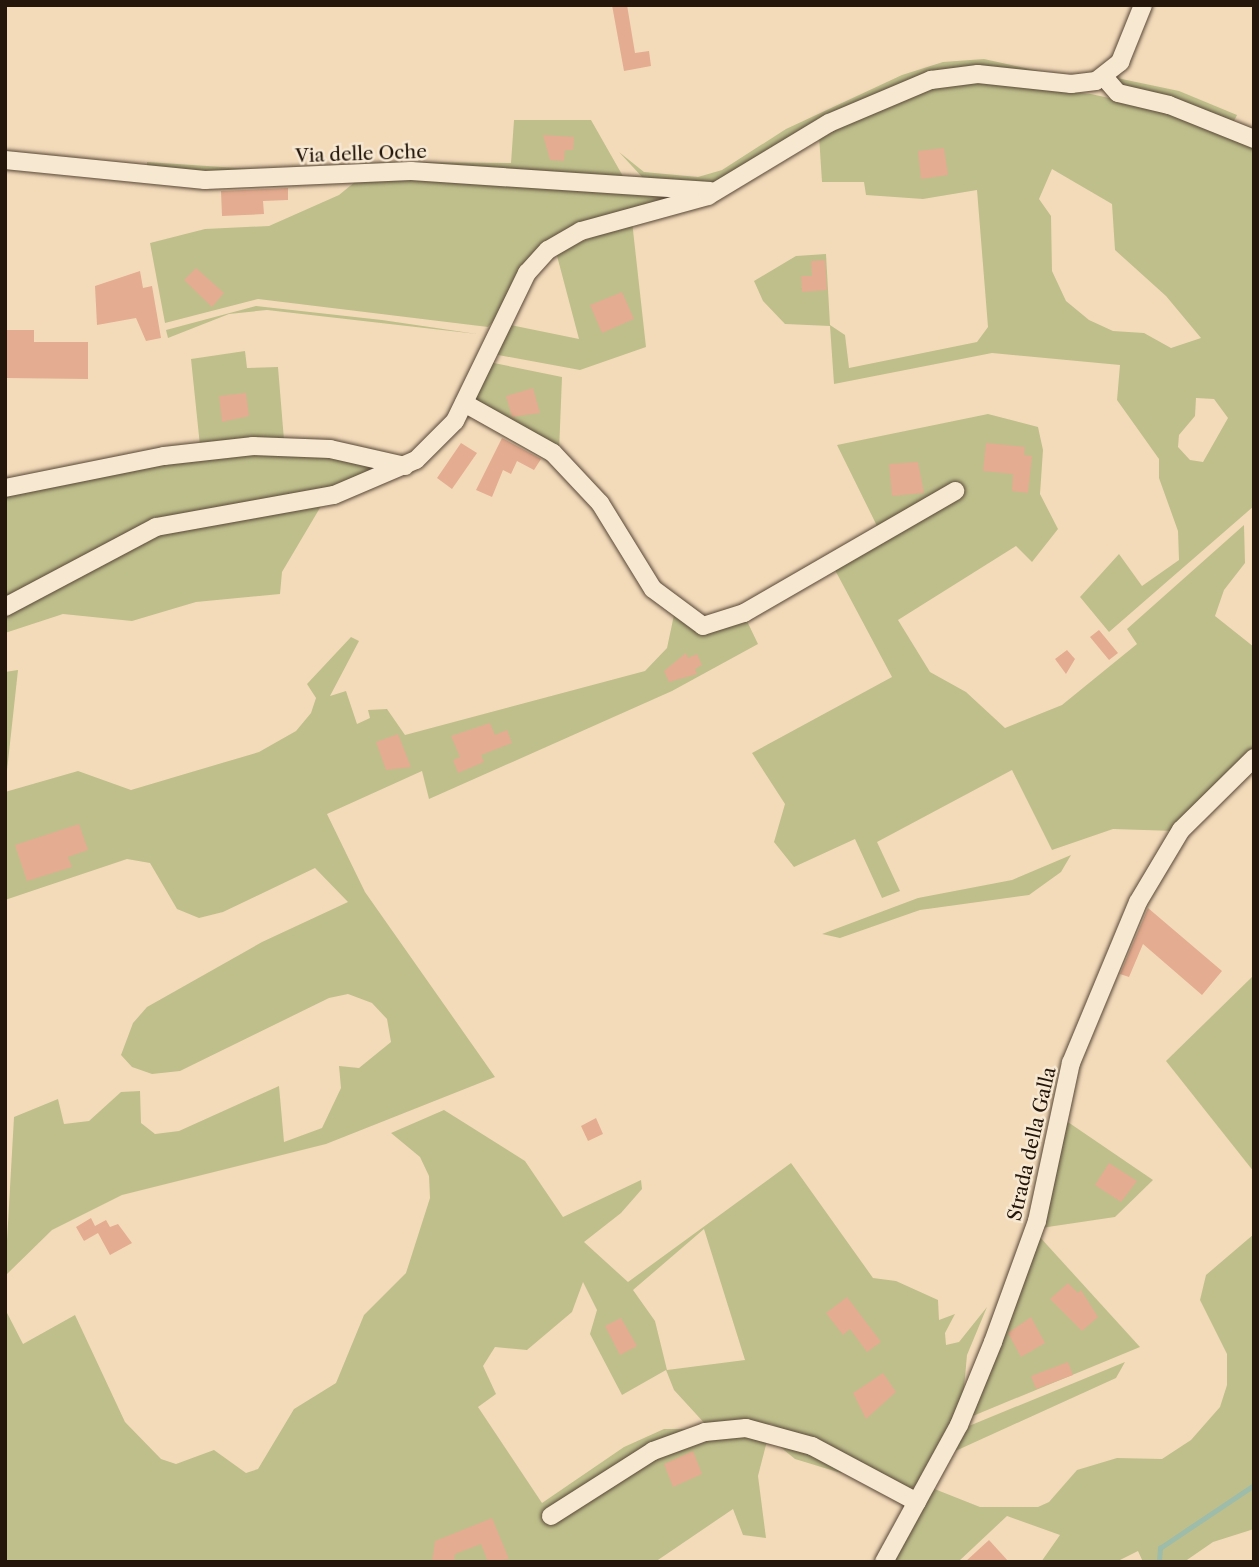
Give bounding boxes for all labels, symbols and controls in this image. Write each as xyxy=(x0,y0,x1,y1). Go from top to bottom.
street label: Via delle Oche xyxy=(295,140,427,168)
street label: Strada della Galla xyxy=(1003,1065,1061,1223)

